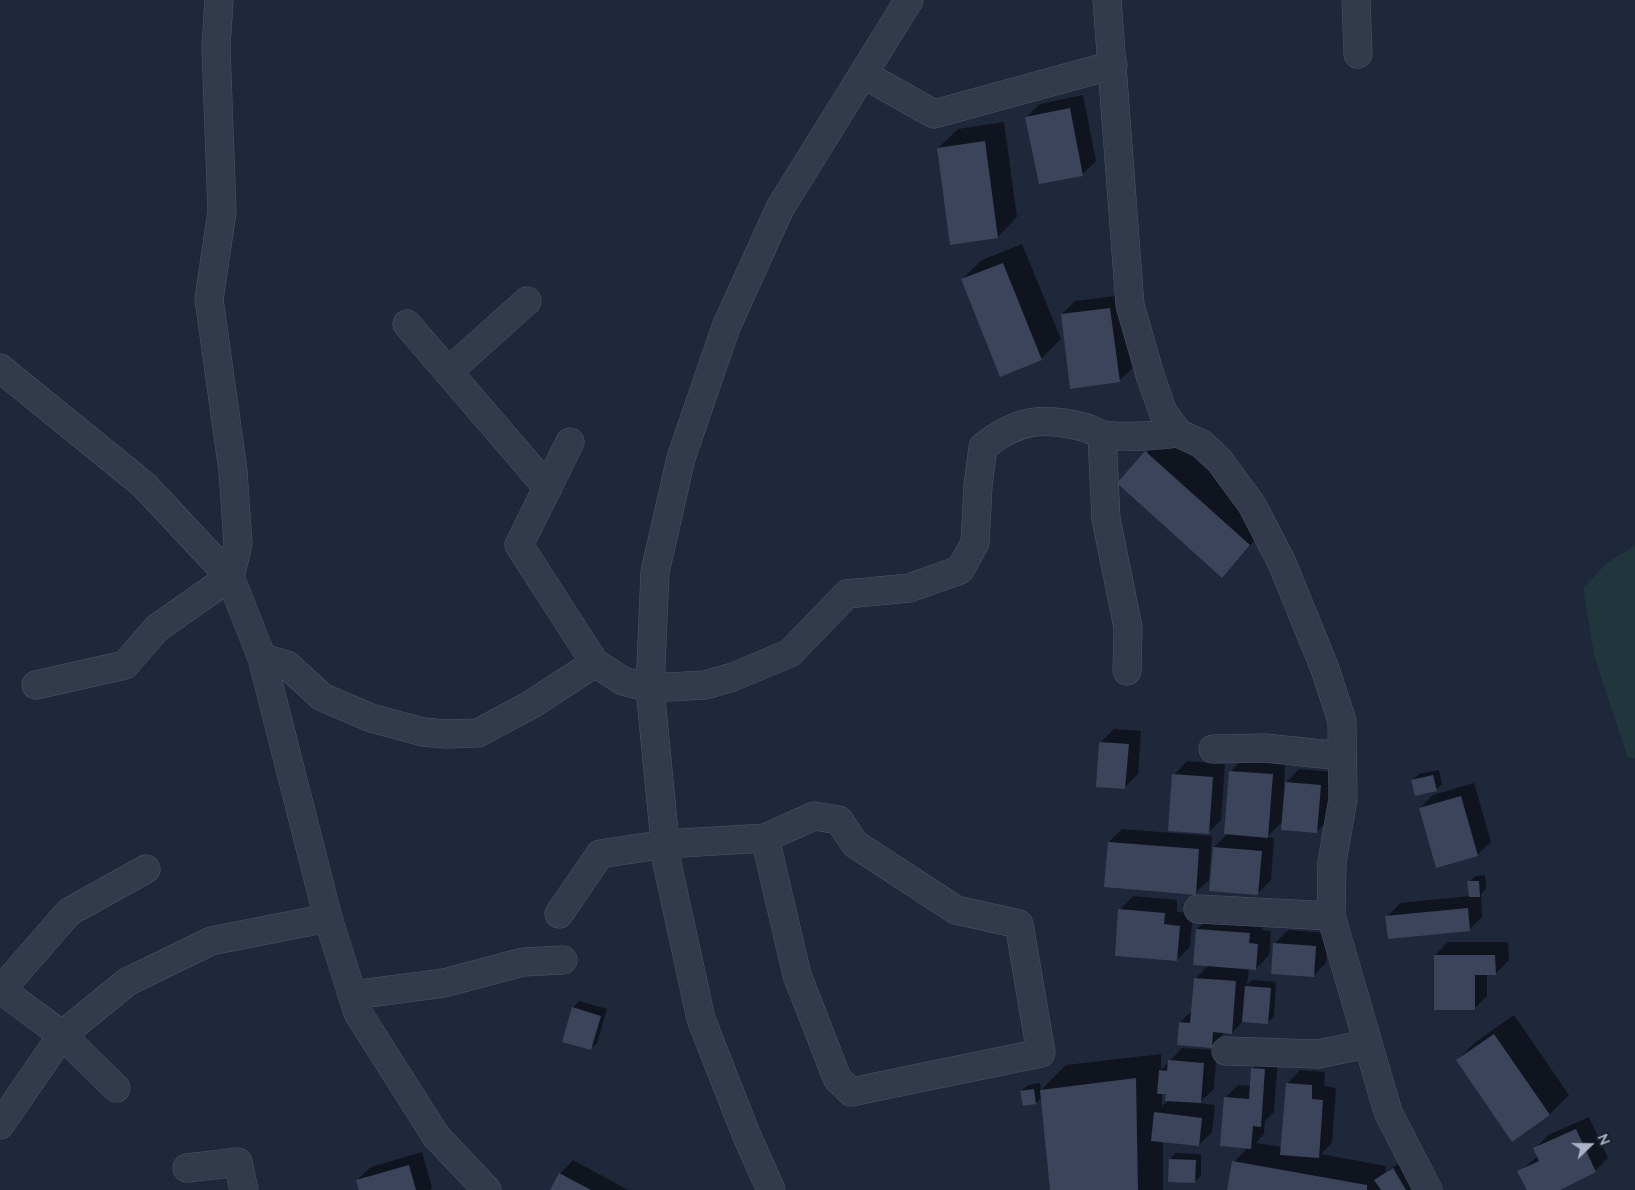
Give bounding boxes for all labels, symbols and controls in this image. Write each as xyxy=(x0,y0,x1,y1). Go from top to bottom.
north arrow xyxy=(1565,1120,1615,1170)
text: N xyxy=(1594,1131,1614,1148)

